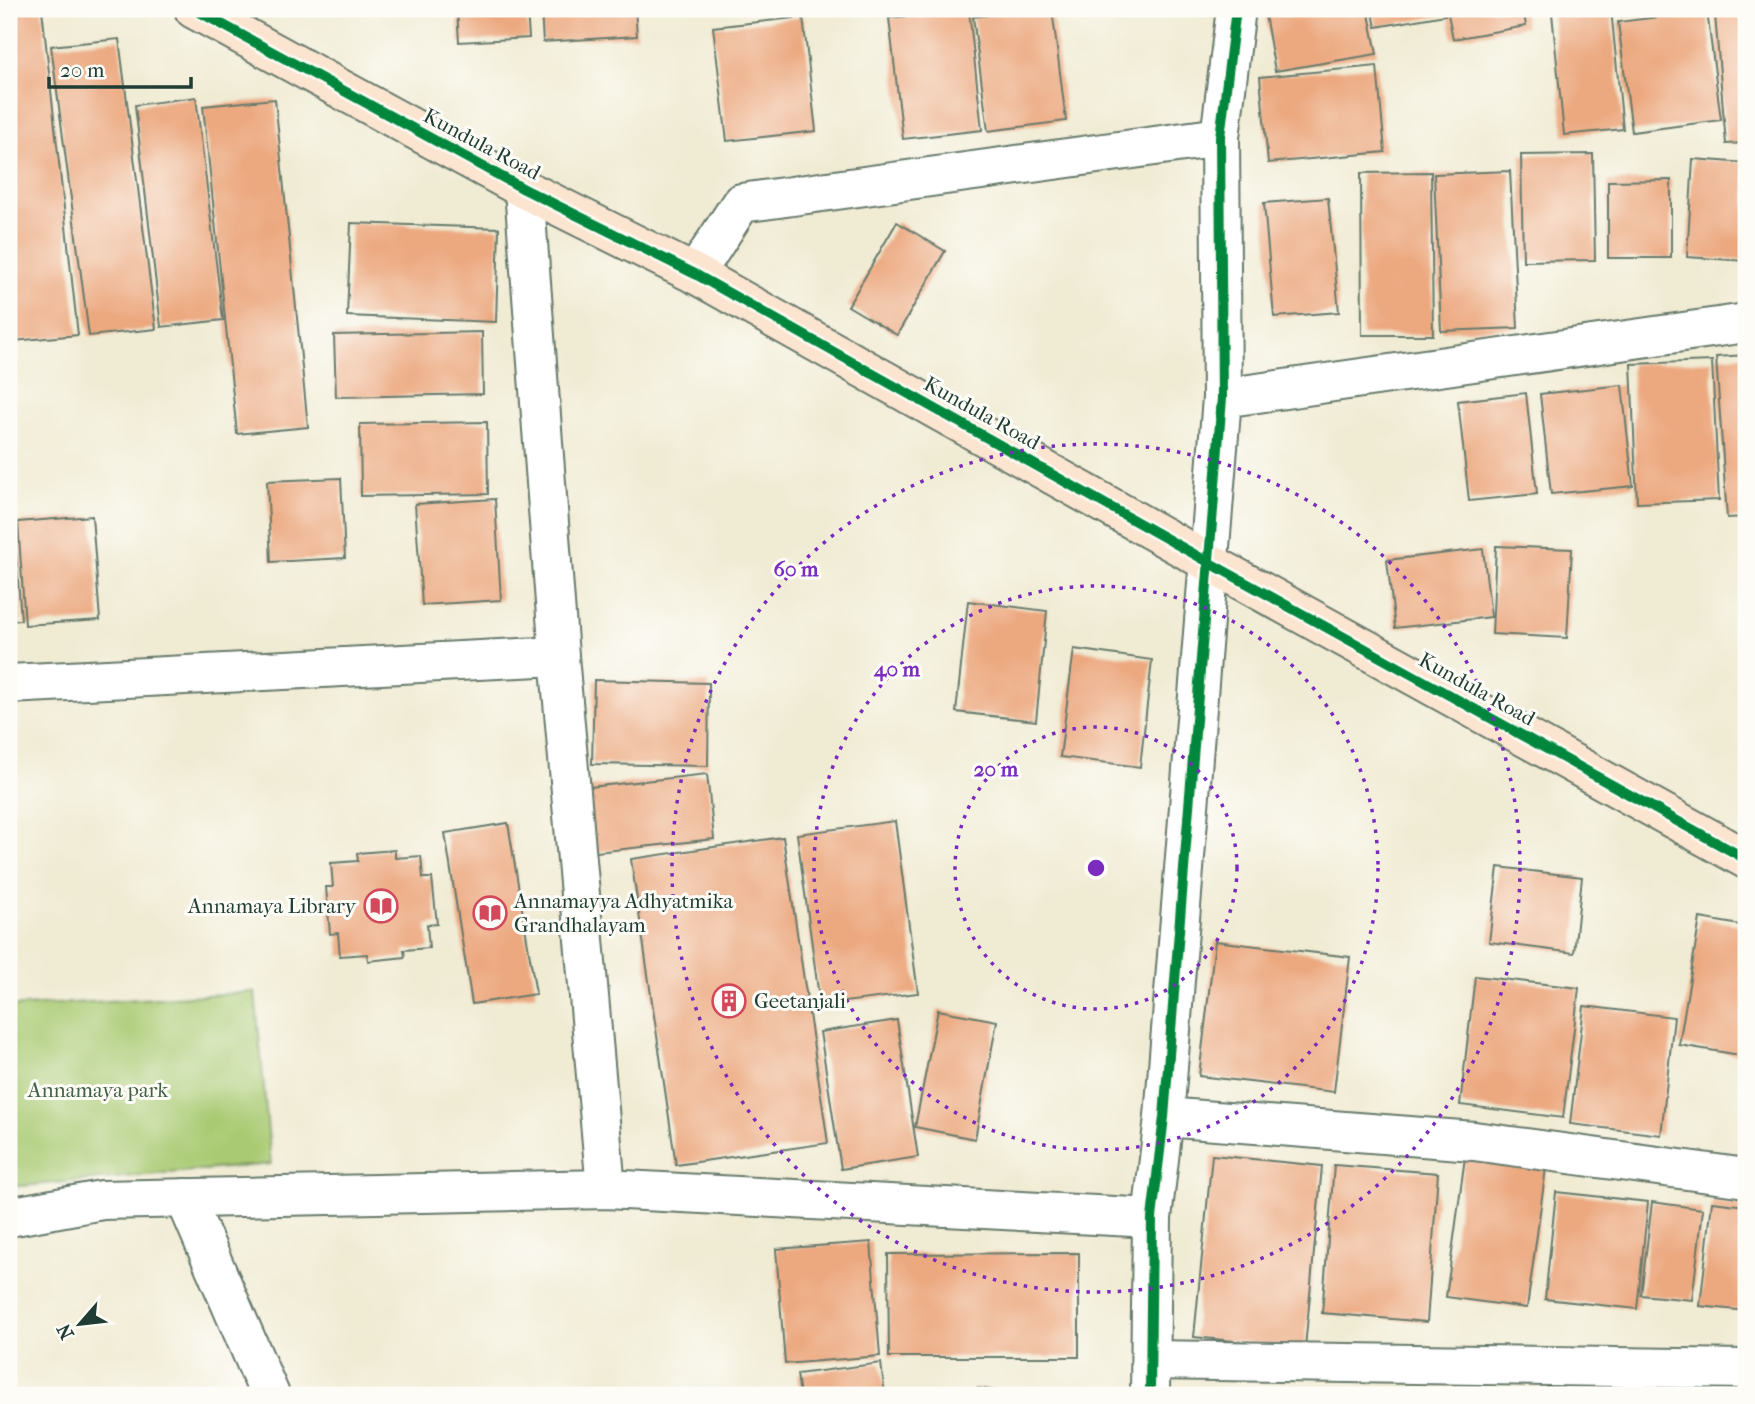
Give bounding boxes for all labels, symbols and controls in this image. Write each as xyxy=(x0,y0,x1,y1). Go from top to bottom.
scale bar xyxy=(49,46,191,90)
text: 20 m xyxy=(60,58,105,82)
street label: Kundula Road xyxy=(419,103,545,185)
street label: Kundula Road xyxy=(920,371,1045,455)
text: 60 m xyxy=(774,557,819,581)
street label: Kundula Road xyxy=(1415,647,1540,731)
text: 40 m xyxy=(873,657,921,682)
text: 20 m xyxy=(974,757,1019,781)
centre of rings xyxy=(1084,856,1108,880)
library icon: Annamaya Library xyxy=(362,887,400,925)
place label: Annamayya Adhyatmika Grandhalayam xyxy=(513,889,734,937)
place label: Annamaya Library xyxy=(187,894,357,918)
library icon: Annamayya Adhyatmika Grandhalayam xyxy=(471,894,509,932)
building icon: Geetanjali xyxy=(710,982,748,1020)
place label: Geetanjali xyxy=(754,989,846,1013)
park label: Annamaya park xyxy=(27,1078,168,1102)
north arrow xyxy=(46,1288,116,1358)
text: N xyxy=(53,1319,79,1343)

